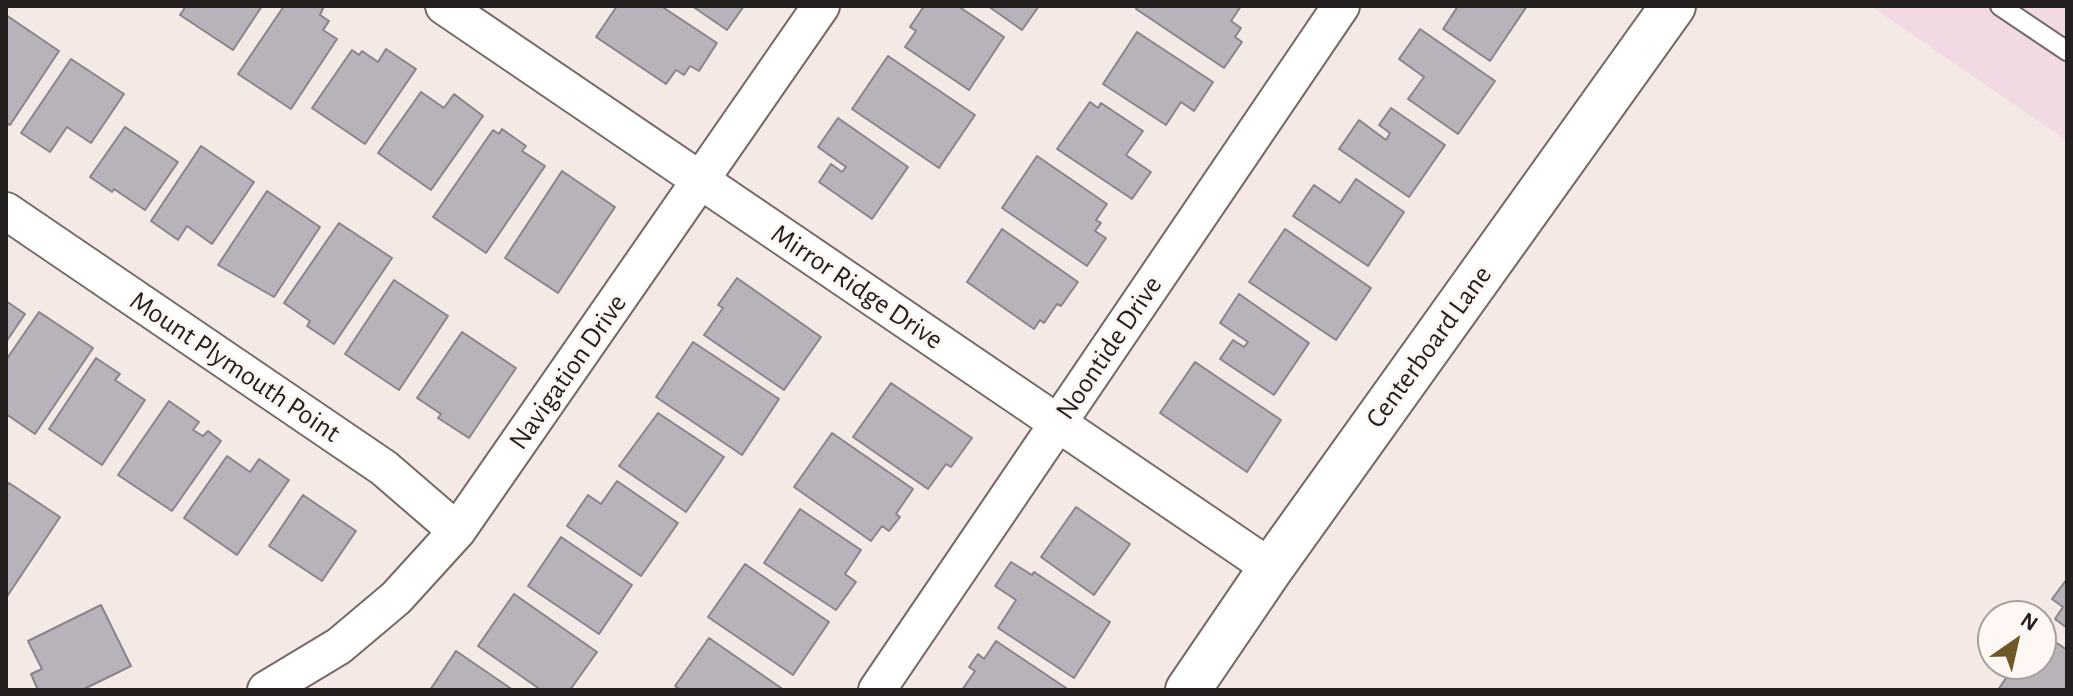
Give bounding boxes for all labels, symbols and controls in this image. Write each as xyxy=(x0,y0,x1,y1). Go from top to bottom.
street label: Mirror Ridge Drive xyxy=(765,217,949,357)
street label: Centerboard Lane xyxy=(1359,259,1499,435)
street label: Noontide Drive xyxy=(1049,270,1169,426)
street label: Mount Plymouth Point xyxy=(123,284,347,450)
street label: Navigation Drive xyxy=(502,288,634,456)
north arrow xyxy=(1977,600,2057,680)
text: N xyxy=(2017,608,2042,635)

